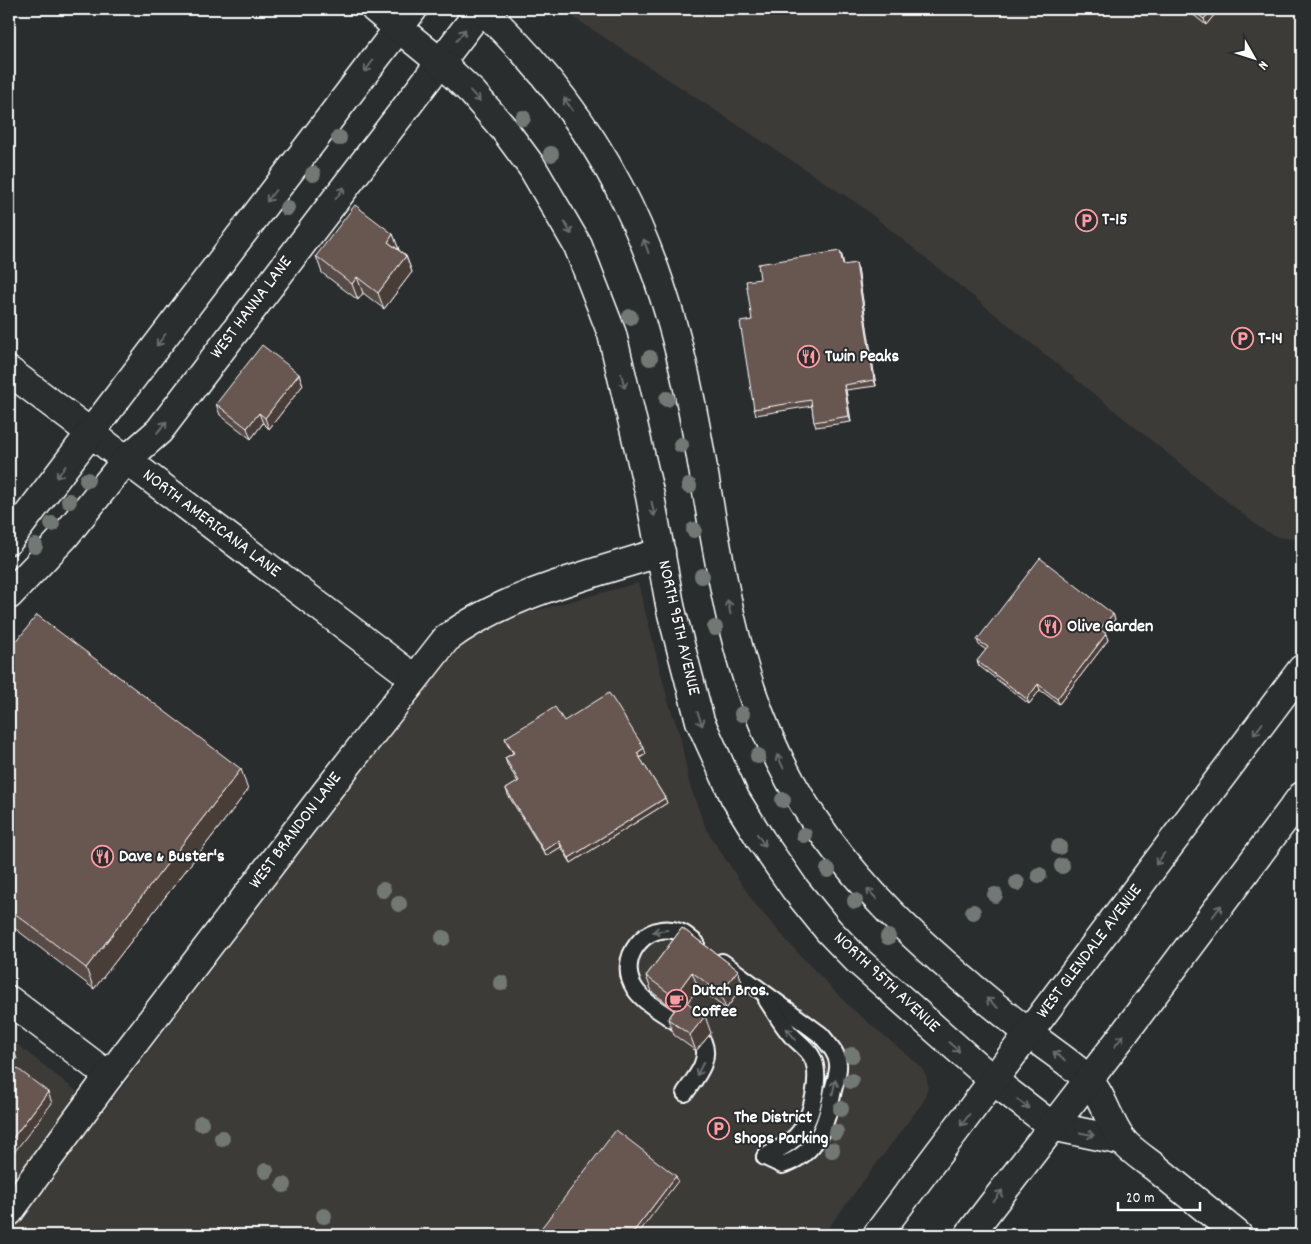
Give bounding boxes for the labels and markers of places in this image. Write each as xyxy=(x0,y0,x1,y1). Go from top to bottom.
parking icon: T-15 xyxy=(1074,208,1098,232)
place label: T-15 xyxy=(1102,208,1128,233)
parking icon: T-14 xyxy=(1230,327,1254,351)
place label: T-14 xyxy=(1258,327,1283,352)
restaurant icon: Twin Peaks xyxy=(797,345,821,369)
place label: Twin Peaks xyxy=(825,345,899,370)
restaurant icon: Olive Garden xyxy=(1039,615,1063,639)
place label: Olive Garden xyxy=(1067,615,1153,640)
restaurant icon: Dave & Buster's xyxy=(91,845,115,869)
place label: Dave & Buster's xyxy=(119,845,225,870)
place label: Dutch Bros. Coffee xyxy=(692,979,769,1025)
cafe icon: Dutch Bros. Coffee xyxy=(664,989,688,1013)
place label: The District Shops Parking xyxy=(734,1106,828,1152)
parking icon: The District Shops Parking xyxy=(706,1116,730,1140)

